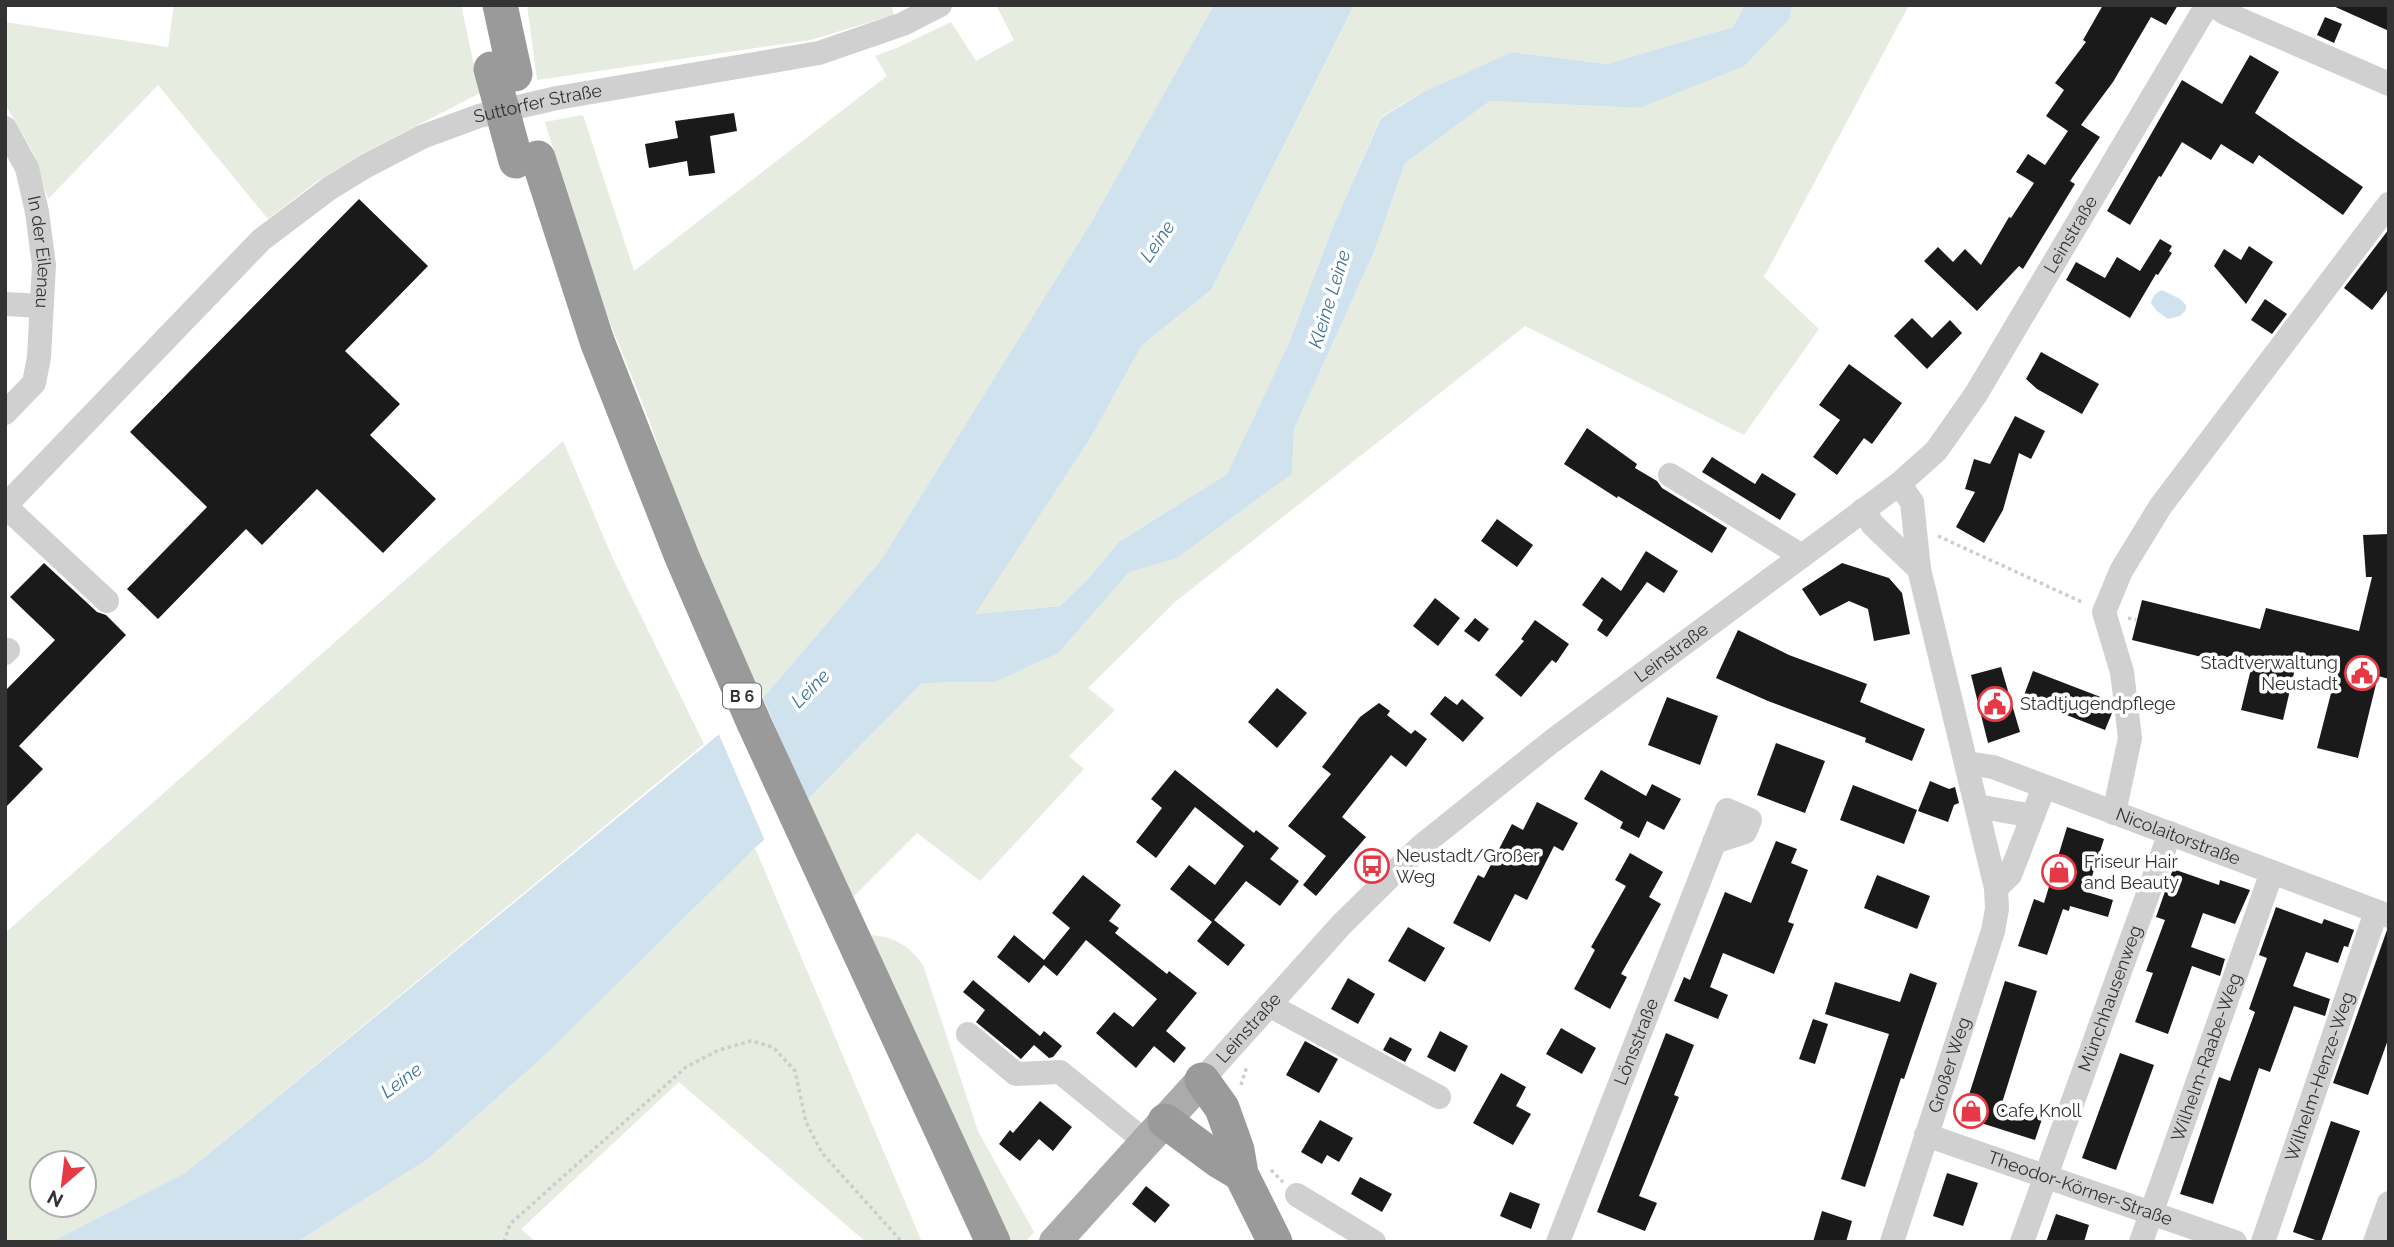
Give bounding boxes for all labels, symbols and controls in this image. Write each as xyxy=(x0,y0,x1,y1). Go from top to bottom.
street label: Suttorfer Straße xyxy=(471,79,604,127)
street label: Leinstraße xyxy=(2039,191,2102,277)
street label: In der Eilenau xyxy=(24,194,55,309)
water label: Leine xyxy=(1135,216,1179,266)
water label: Kleine Leine xyxy=(1304,247,1354,351)
street label: Leinstraße xyxy=(1630,618,1713,687)
place label: Stadtverwaltung Neustadt xyxy=(2201,652,2338,694)
public building icon: Stadtverwaltung Neustadt xyxy=(2343,654,2381,692)
water label: Leine xyxy=(786,664,834,712)
road number: B 6 xyxy=(723,684,761,708)
public building icon: Stadtjugendpflege xyxy=(1976,685,2014,723)
place label: Stadtjugendpflege xyxy=(2020,693,2176,714)
street label: Nicolaitorstraße xyxy=(2113,803,2244,869)
place label: Neustadt/Großer Weg xyxy=(1396,845,1540,887)
bus stop icon: Neustadt/Großer Weg xyxy=(1353,847,1391,885)
place label: Friseur Hair and Beauty xyxy=(2084,851,2179,893)
shop icon: Friseur Hair and Beauty xyxy=(2040,853,2078,891)
street label: Münchhausenweg xyxy=(2074,922,2146,1074)
street label: Wilhelm-Raabe-Weg xyxy=(2167,970,2245,1144)
street label: Leinstraße xyxy=(1212,988,1285,1067)
street label: Wilhelm-Henze-Weg xyxy=(2281,989,2358,1164)
street label: Lönsstraße xyxy=(1609,995,1662,1088)
street label: Großer Weg xyxy=(1924,1014,1974,1115)
water label: Leine xyxy=(376,1058,426,1102)
shop icon: Cafe Knoll xyxy=(1952,1092,1990,1130)
place label: Cafe Knoll xyxy=(1996,1100,2082,1121)
street label: Theodor-Körner-Straße xyxy=(1985,1146,2176,1230)
north arrow xyxy=(28,1149,98,1219)
text: N xyxy=(43,1186,67,1212)

